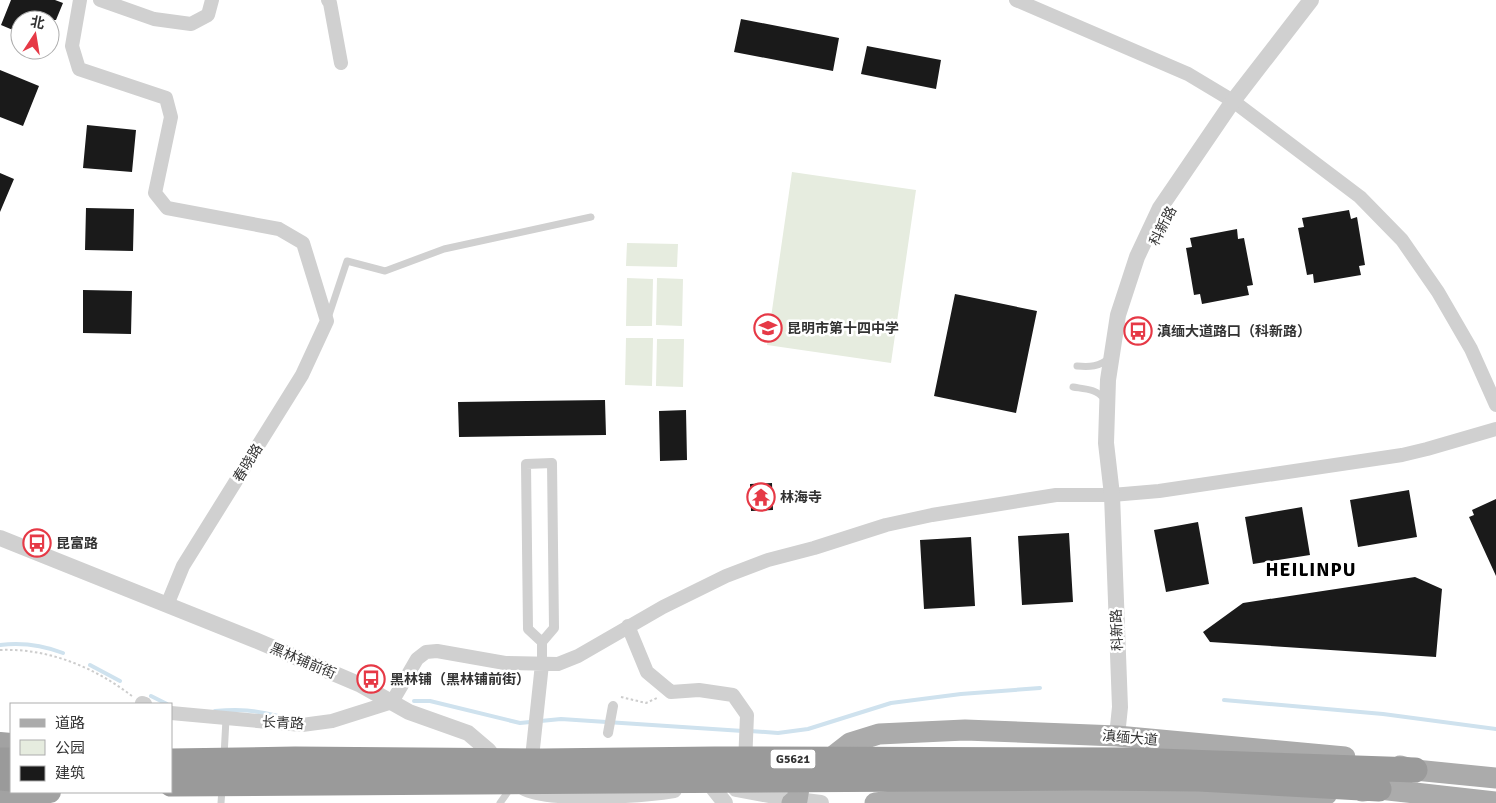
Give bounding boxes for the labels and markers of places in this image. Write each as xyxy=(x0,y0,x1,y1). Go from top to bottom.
school or university icon: 昆明市第十四中学 xyxy=(753,313,783,343)
bus stop icon: 滇缅大道路口（科新路） xyxy=(1123,316,1153,346)
place label: 昆明市第十四中学 xyxy=(787,320,899,337)
place label: 滇缅大道路口（科新路） xyxy=(1157,323,1311,340)
temple icon: 林海寺 xyxy=(746,482,776,512)
place label: 林海寺 xyxy=(780,489,822,506)
bus stop icon: 昆富路 xyxy=(22,528,52,558)
place label: 昆富路 xyxy=(56,535,98,552)
bus stop icon: 黑林铺（黑林铺前街） xyxy=(356,664,386,694)
place label: 黑林铺（黑林铺前街） xyxy=(390,671,530,688)

